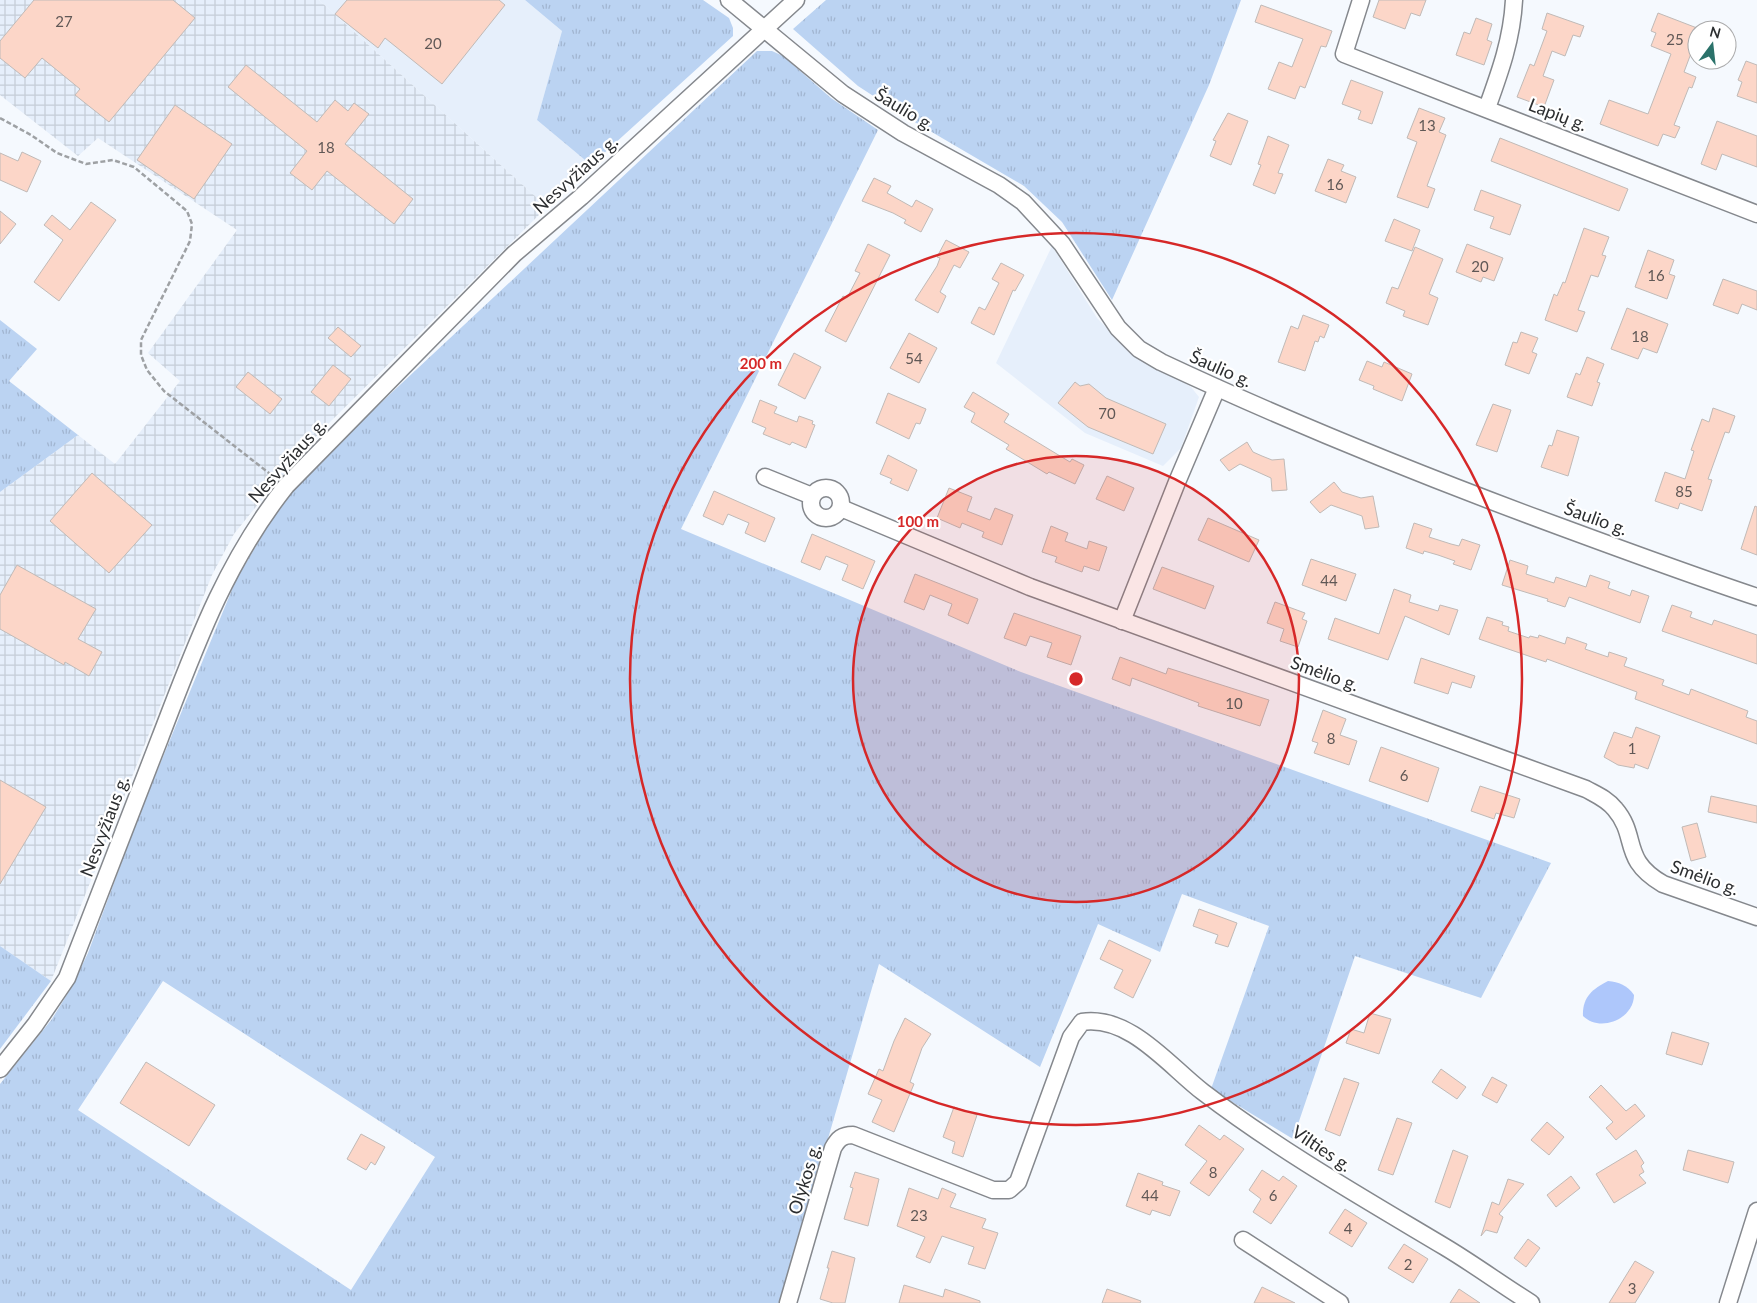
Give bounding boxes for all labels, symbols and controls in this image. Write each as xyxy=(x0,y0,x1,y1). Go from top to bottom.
house number: 27 xyxy=(55,12,73,30)
north arrow xyxy=(1687,20,1737,70)
text: N xyxy=(1708,22,1723,42)
house number: 25 xyxy=(1666,30,1684,48)
house number: 20 xyxy=(424,34,442,52)
street label: Šaulio g. xyxy=(871,83,939,135)
street label: Lapių g. xyxy=(1526,93,1590,135)
house number: 13 xyxy=(1418,116,1436,134)
street label: Nesvyžiaus g. xyxy=(528,130,622,218)
house number: 18 xyxy=(317,138,335,156)
house number: 16 xyxy=(1326,175,1344,193)
house number: 20 xyxy=(1471,257,1489,275)
house number: 16 xyxy=(1647,266,1665,284)
house number: 18 xyxy=(1631,327,1649,345)
street label: Šaulio g. xyxy=(1187,345,1255,391)
house number: 54 xyxy=(905,349,923,367)
text: 200 m xyxy=(740,354,782,372)
house number: 70 xyxy=(1098,404,1116,422)
street label: Nesvyžiaus g. xyxy=(243,413,331,507)
house number: 85 xyxy=(1675,482,1693,500)
street label: Šaulio g. xyxy=(1561,496,1631,540)
text: 100 m xyxy=(897,512,939,530)
house number: 44 xyxy=(1320,571,1338,589)
street label: Smėlio g. xyxy=(1288,651,1362,695)
centre of rings xyxy=(1067,670,1085,688)
house number: 10 xyxy=(1225,694,1243,712)
house number: 8 xyxy=(1327,729,1335,747)
house number: 1 xyxy=(1628,739,1636,757)
house number: 6 xyxy=(1400,766,1409,784)
street label: Nesvyžiaus g. xyxy=(75,772,133,880)
street label: Smėlio g. xyxy=(1668,855,1742,899)
street label: Vilties g. xyxy=(1288,1120,1356,1176)
street label: Olykos g. xyxy=(783,1141,825,1217)
house number: 8 xyxy=(1209,1163,1217,1181)
house number: 44 xyxy=(1141,1186,1159,1204)
house number: 6 xyxy=(1269,1186,1278,1204)
house number: 23 xyxy=(910,1206,928,1224)
house number: 4 xyxy=(1344,1219,1353,1237)
house number: 2 xyxy=(1404,1255,1412,1273)
house number: 3 xyxy=(1628,1279,1636,1297)

